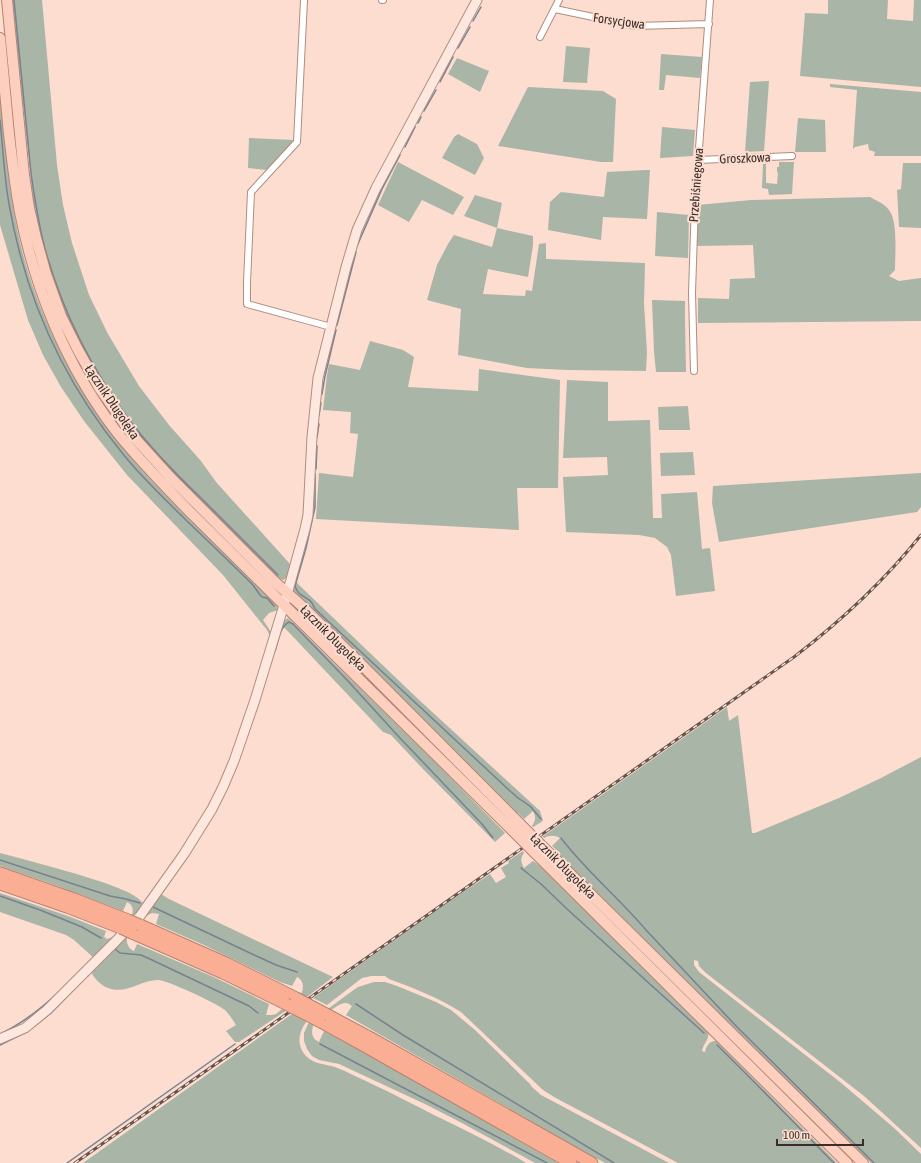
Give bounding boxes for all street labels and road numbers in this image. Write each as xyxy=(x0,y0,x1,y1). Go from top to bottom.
street label: Forsycjowa xyxy=(592,10,646,32)
street label: Przebiśniegowa xyxy=(686,147,706,223)
street label: Groszkowa xyxy=(719,150,771,166)
street label: Łącznik Długołęka xyxy=(82,362,142,442)
street label: Łącznik Długołęka xyxy=(297,602,369,674)
street label: Łącznik Długołęka xyxy=(527,830,599,902)

